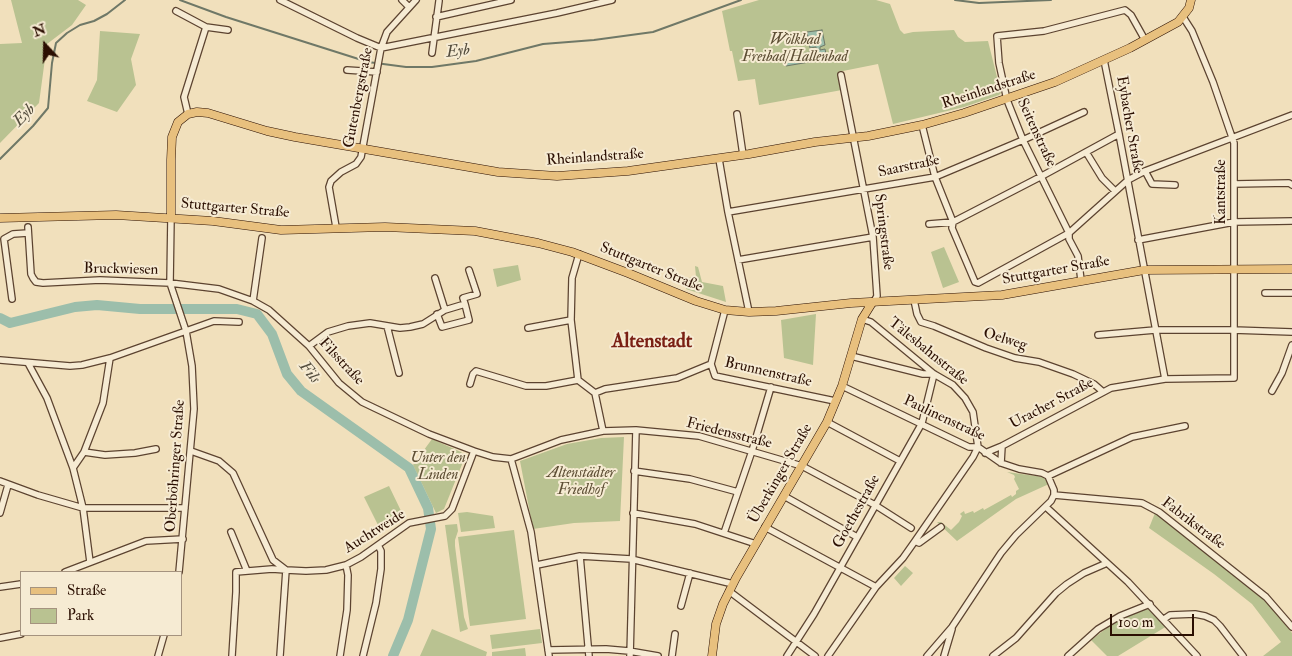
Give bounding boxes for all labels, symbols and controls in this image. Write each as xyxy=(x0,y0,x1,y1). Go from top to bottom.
north arrow xyxy=(20,20,70,70)
text: N xyxy=(31,20,48,41)
park label: Wölkbad Freibad/Hallenbad xyxy=(742,32,848,67)
water label: Eyb xyxy=(445,41,471,63)
street label: Gutenbergstraße xyxy=(340,46,378,150)
street label: Rheinlandstraße xyxy=(940,66,1038,114)
street label: Eybacher Straße xyxy=(1112,75,1146,175)
street label: Seitenstraße xyxy=(1012,96,1060,170)
water label: Eyb xyxy=(10,101,40,131)
street label: Rheinlandstraße xyxy=(546,146,644,170)
street label: Saarstraße xyxy=(877,152,941,182)
street label: Kantstraße xyxy=(1213,159,1231,225)
street label: Springstraße xyxy=(869,193,897,271)
street label: Stuttgarter Straße xyxy=(180,195,290,223)
street label: Stuttgarter Straße xyxy=(597,239,705,297)
street label: Stuttgarter Straße xyxy=(1001,253,1111,289)
street label: Bruckwiesen xyxy=(83,260,159,280)
street label: Tälesbahnstraße xyxy=(884,314,972,390)
street label: Oelweg xyxy=(981,325,1029,355)
district label: Altenstadt xyxy=(612,331,692,355)
street label: Filsstraße xyxy=(315,335,367,389)
street label: Brunnenstraße xyxy=(723,354,813,392)
water label: Fils xyxy=(294,358,324,388)
street label: Uracher Straße xyxy=(1007,374,1097,434)
street label: Paulinenstraße xyxy=(900,392,988,446)
street label: Oberböhringer Straße xyxy=(162,399,190,533)
street label: Friedensstraße xyxy=(684,415,774,453)
street label: Überkinger Straße xyxy=(745,421,817,527)
park label: Unter den Linden xyxy=(410,450,466,485)
park label: Altenstädter Friedhof xyxy=(547,465,615,500)
street label: Goethestraße xyxy=(829,472,885,552)
street label: Fabrikstraße xyxy=(1158,494,1228,554)
street label: Auchtweide xyxy=(341,506,409,558)
legend xyxy=(20,571,182,636)
text: Straße xyxy=(67,581,106,600)
scale bar xyxy=(1112,604,1196,636)
text: Park xyxy=(67,606,94,625)
text: 100 m xyxy=(1118,613,1153,632)

